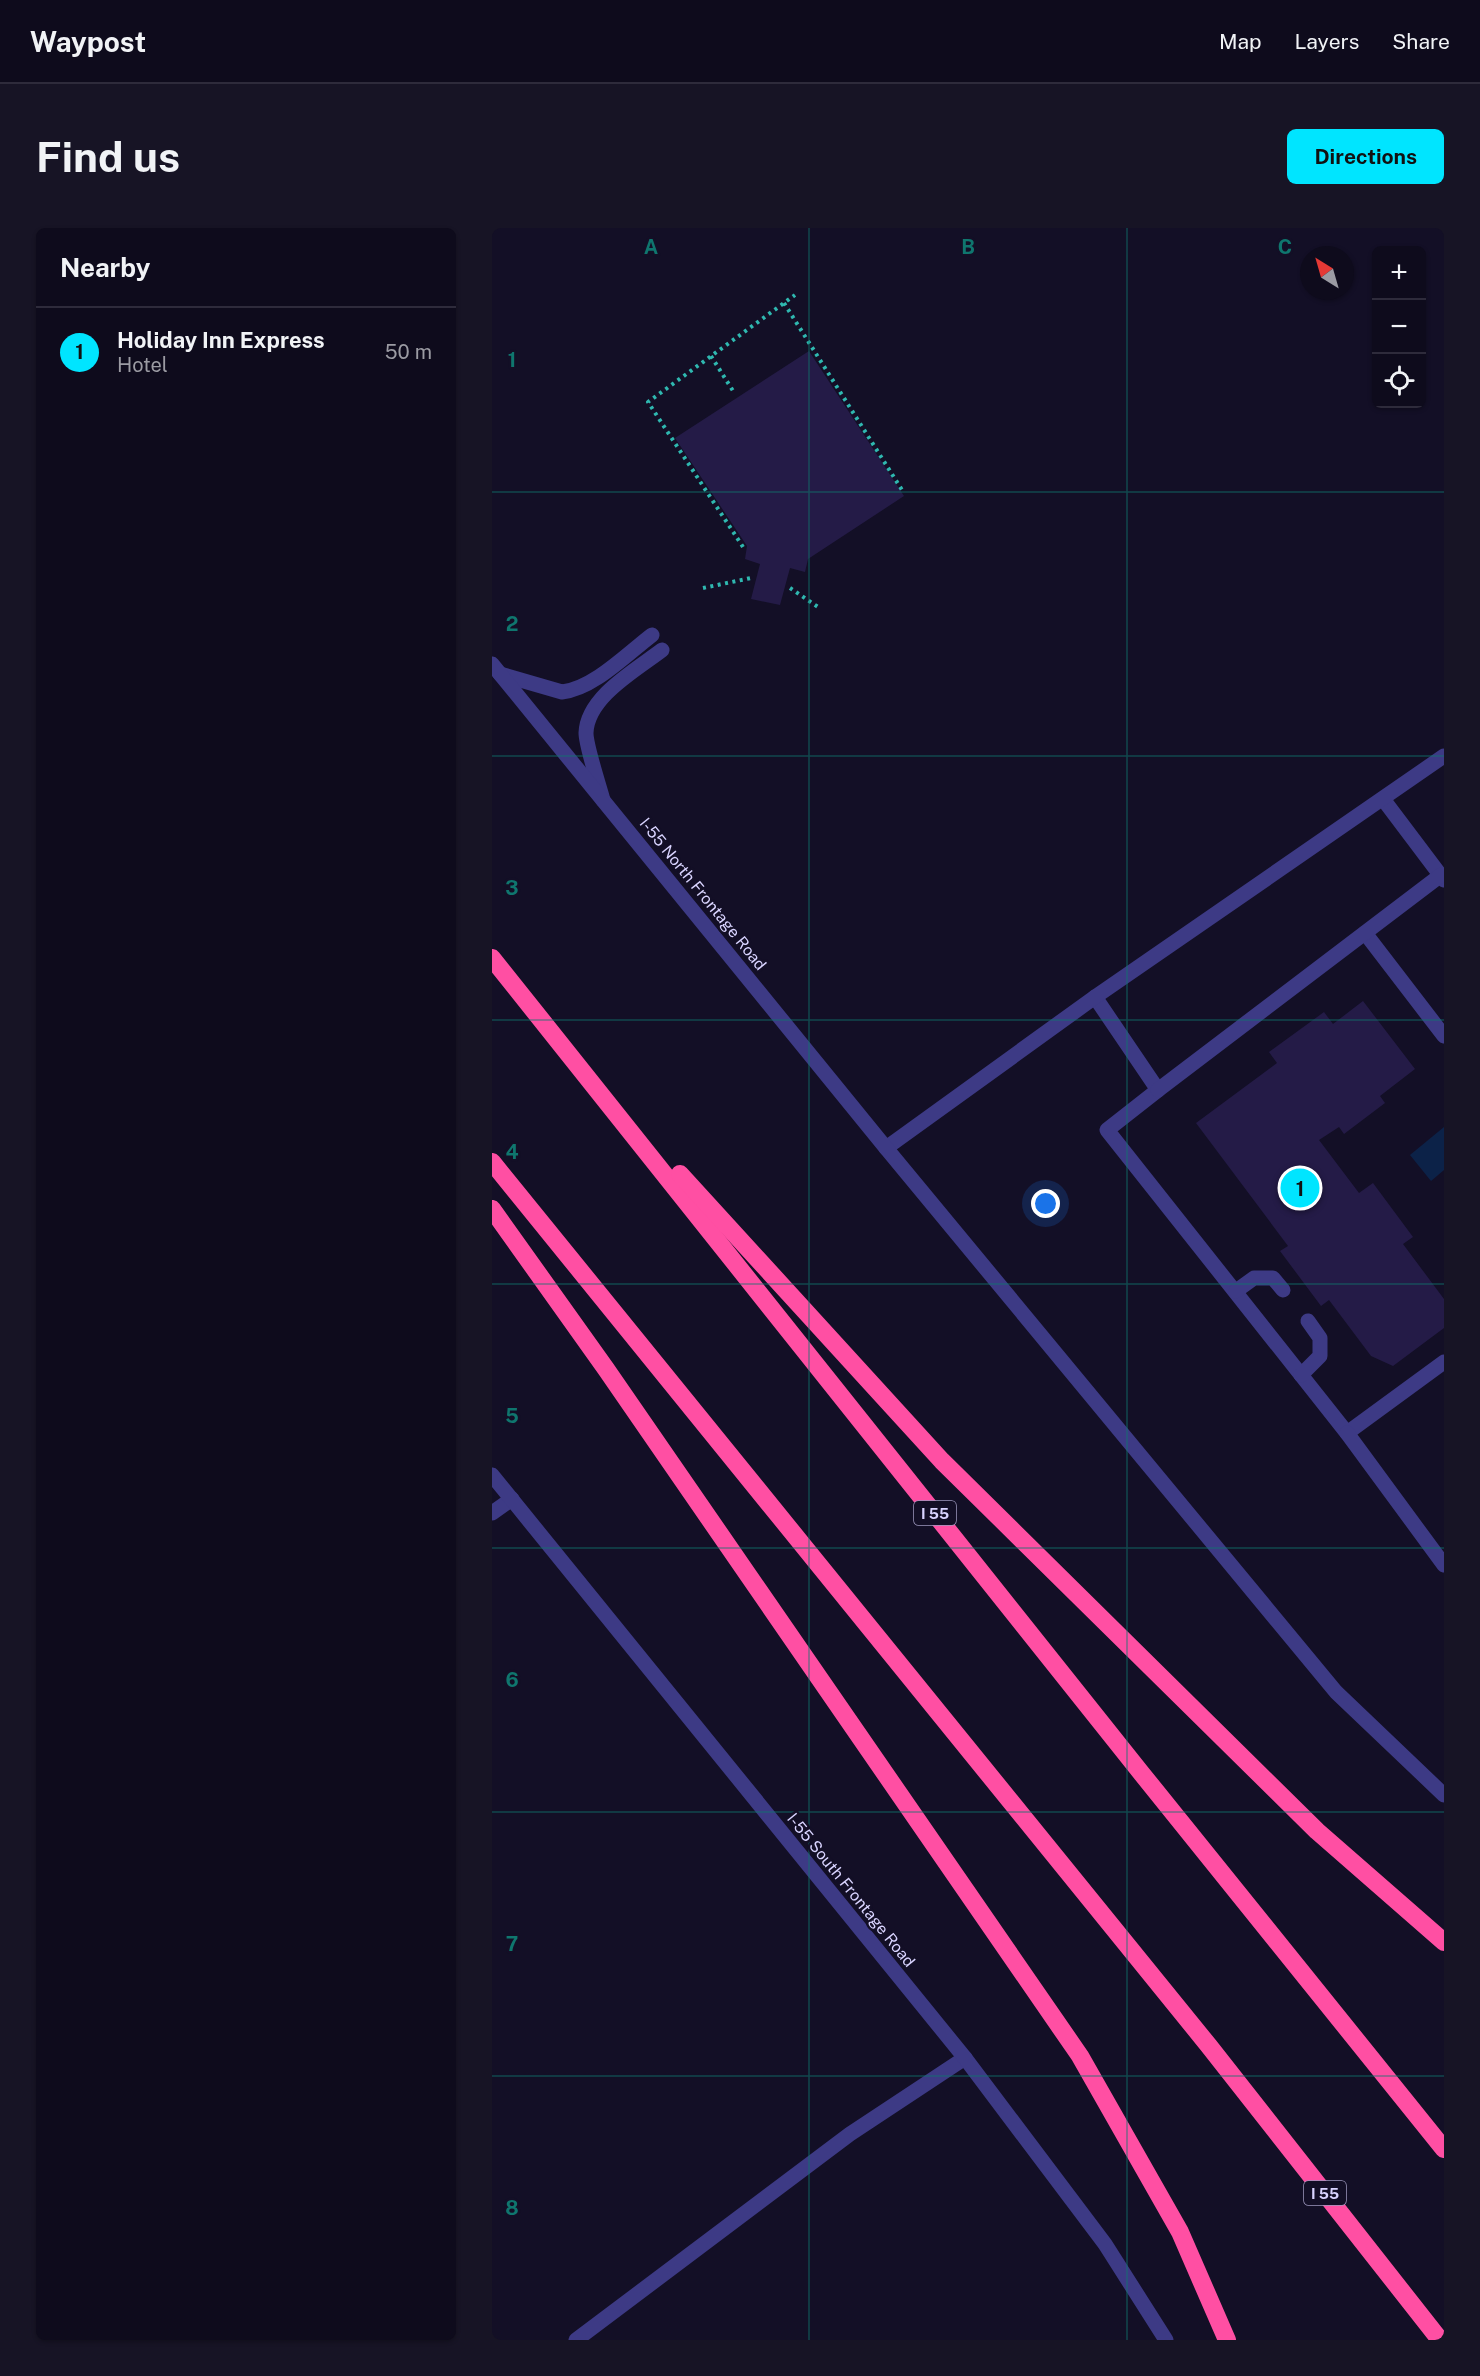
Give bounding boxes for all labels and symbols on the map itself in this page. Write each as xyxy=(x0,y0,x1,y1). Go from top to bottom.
text: A xyxy=(644,235,658,259)
text: B xyxy=(961,235,975,259)
text: C xyxy=(1278,235,1292,259)
north arrow xyxy=(1300,246,1354,300)
text: 1 xyxy=(508,348,516,372)
text: 2 xyxy=(506,612,518,636)
street label: I-55 North Frontage Road xyxy=(636,814,770,974)
text: 3 xyxy=(505,876,519,900)
text: 4 xyxy=(505,1140,519,1164)
pin: 1 xyxy=(1280,1166,1320,1210)
your location xyxy=(1031,1189,1060,1218)
text: 5 xyxy=(505,1404,519,1428)
road number: I 55 xyxy=(914,1501,956,1525)
text: 6 xyxy=(505,1668,519,1692)
street label: I-55 South Frontage Road xyxy=(783,1809,919,1971)
text: 7 xyxy=(506,1932,518,1956)
road number: I 55 xyxy=(1304,2181,1346,2205)
text: 8 xyxy=(505,2196,519,2220)

